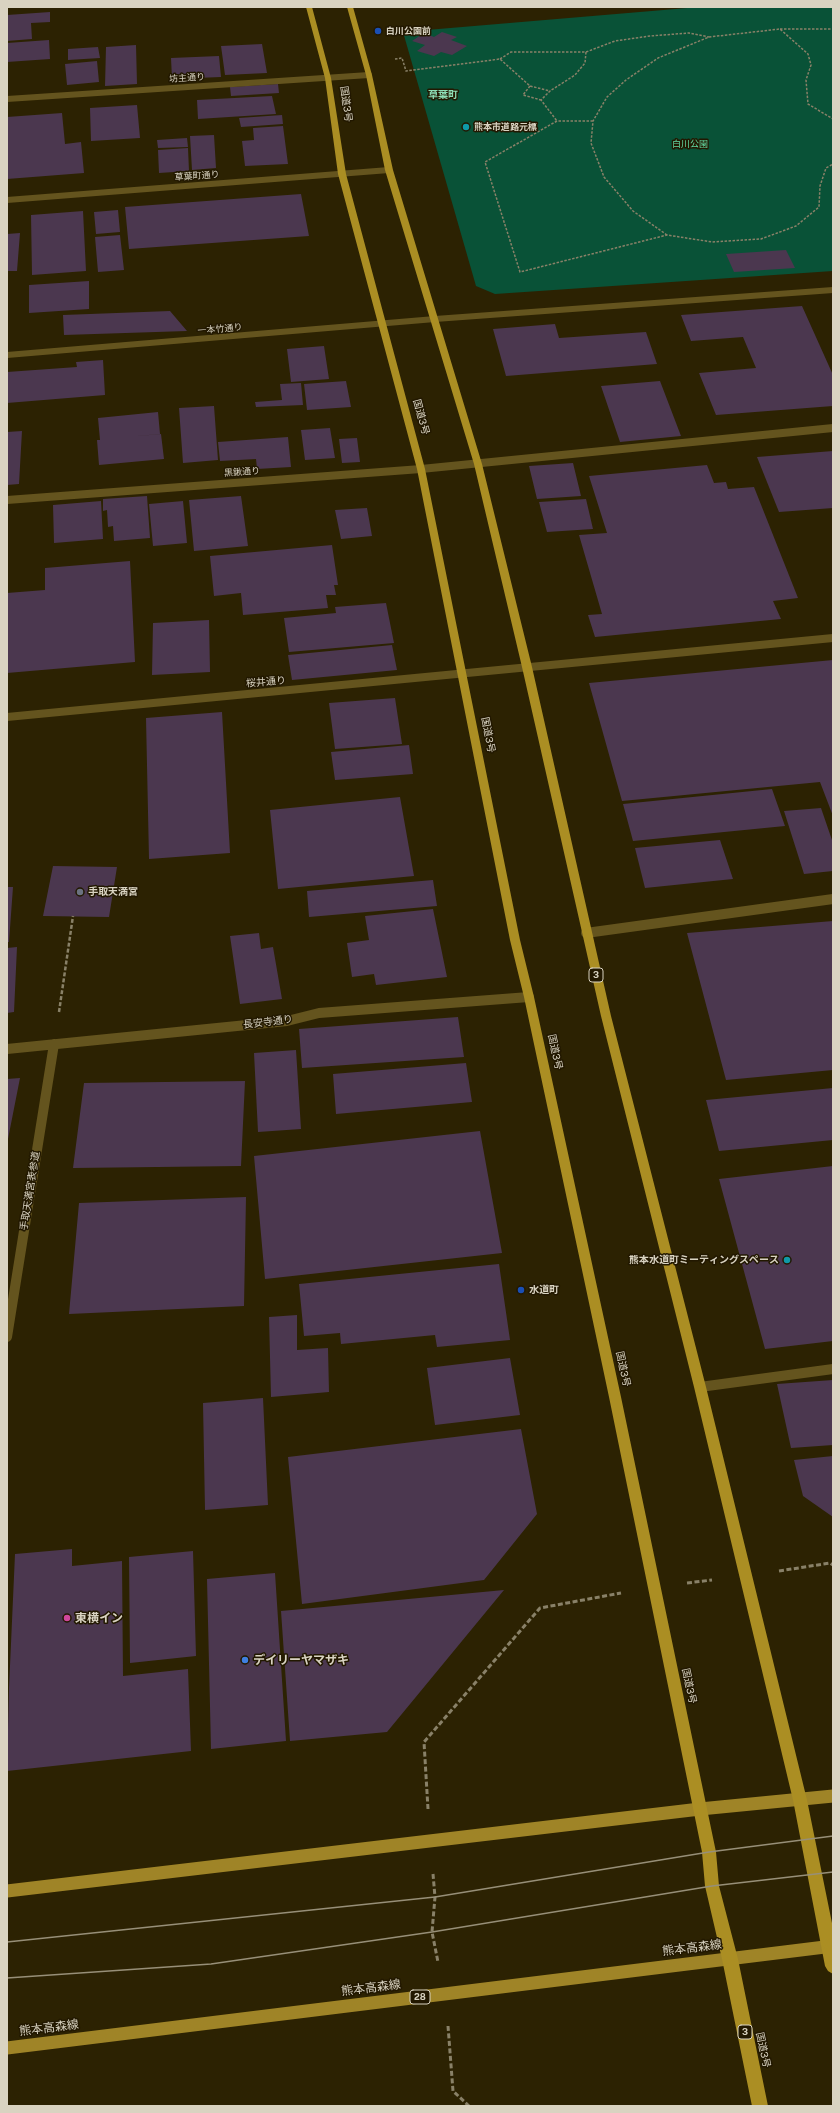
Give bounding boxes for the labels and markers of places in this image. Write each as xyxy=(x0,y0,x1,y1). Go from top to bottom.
marker: 白川公園前 xyxy=(373,26,383,36)
place label: 白川公園前 xyxy=(386,26,431,36)
marker: 熊本市道路元標 xyxy=(461,122,471,132)
place label: 熊本市道路元標 xyxy=(474,122,537,132)
place label: 手取天満宮 xyxy=(88,886,138,898)
marker: 手取天満宮 xyxy=(75,887,85,897)
place label: 熊本水道町ミーティングスペース xyxy=(629,1254,779,1266)
marker: 熊本水道町ミーティングスペース xyxy=(782,1255,792,1265)
place label: 水道町 xyxy=(529,1284,559,1296)
marker: 水道町 xyxy=(516,1285,526,1295)
place label: 東横イン xyxy=(75,1611,123,1625)
marker: 東横イン xyxy=(62,1613,72,1623)
place label: デイリーヤマザキ xyxy=(253,1653,349,1667)
marker: デイリーヤマザキ xyxy=(240,1655,250,1665)

